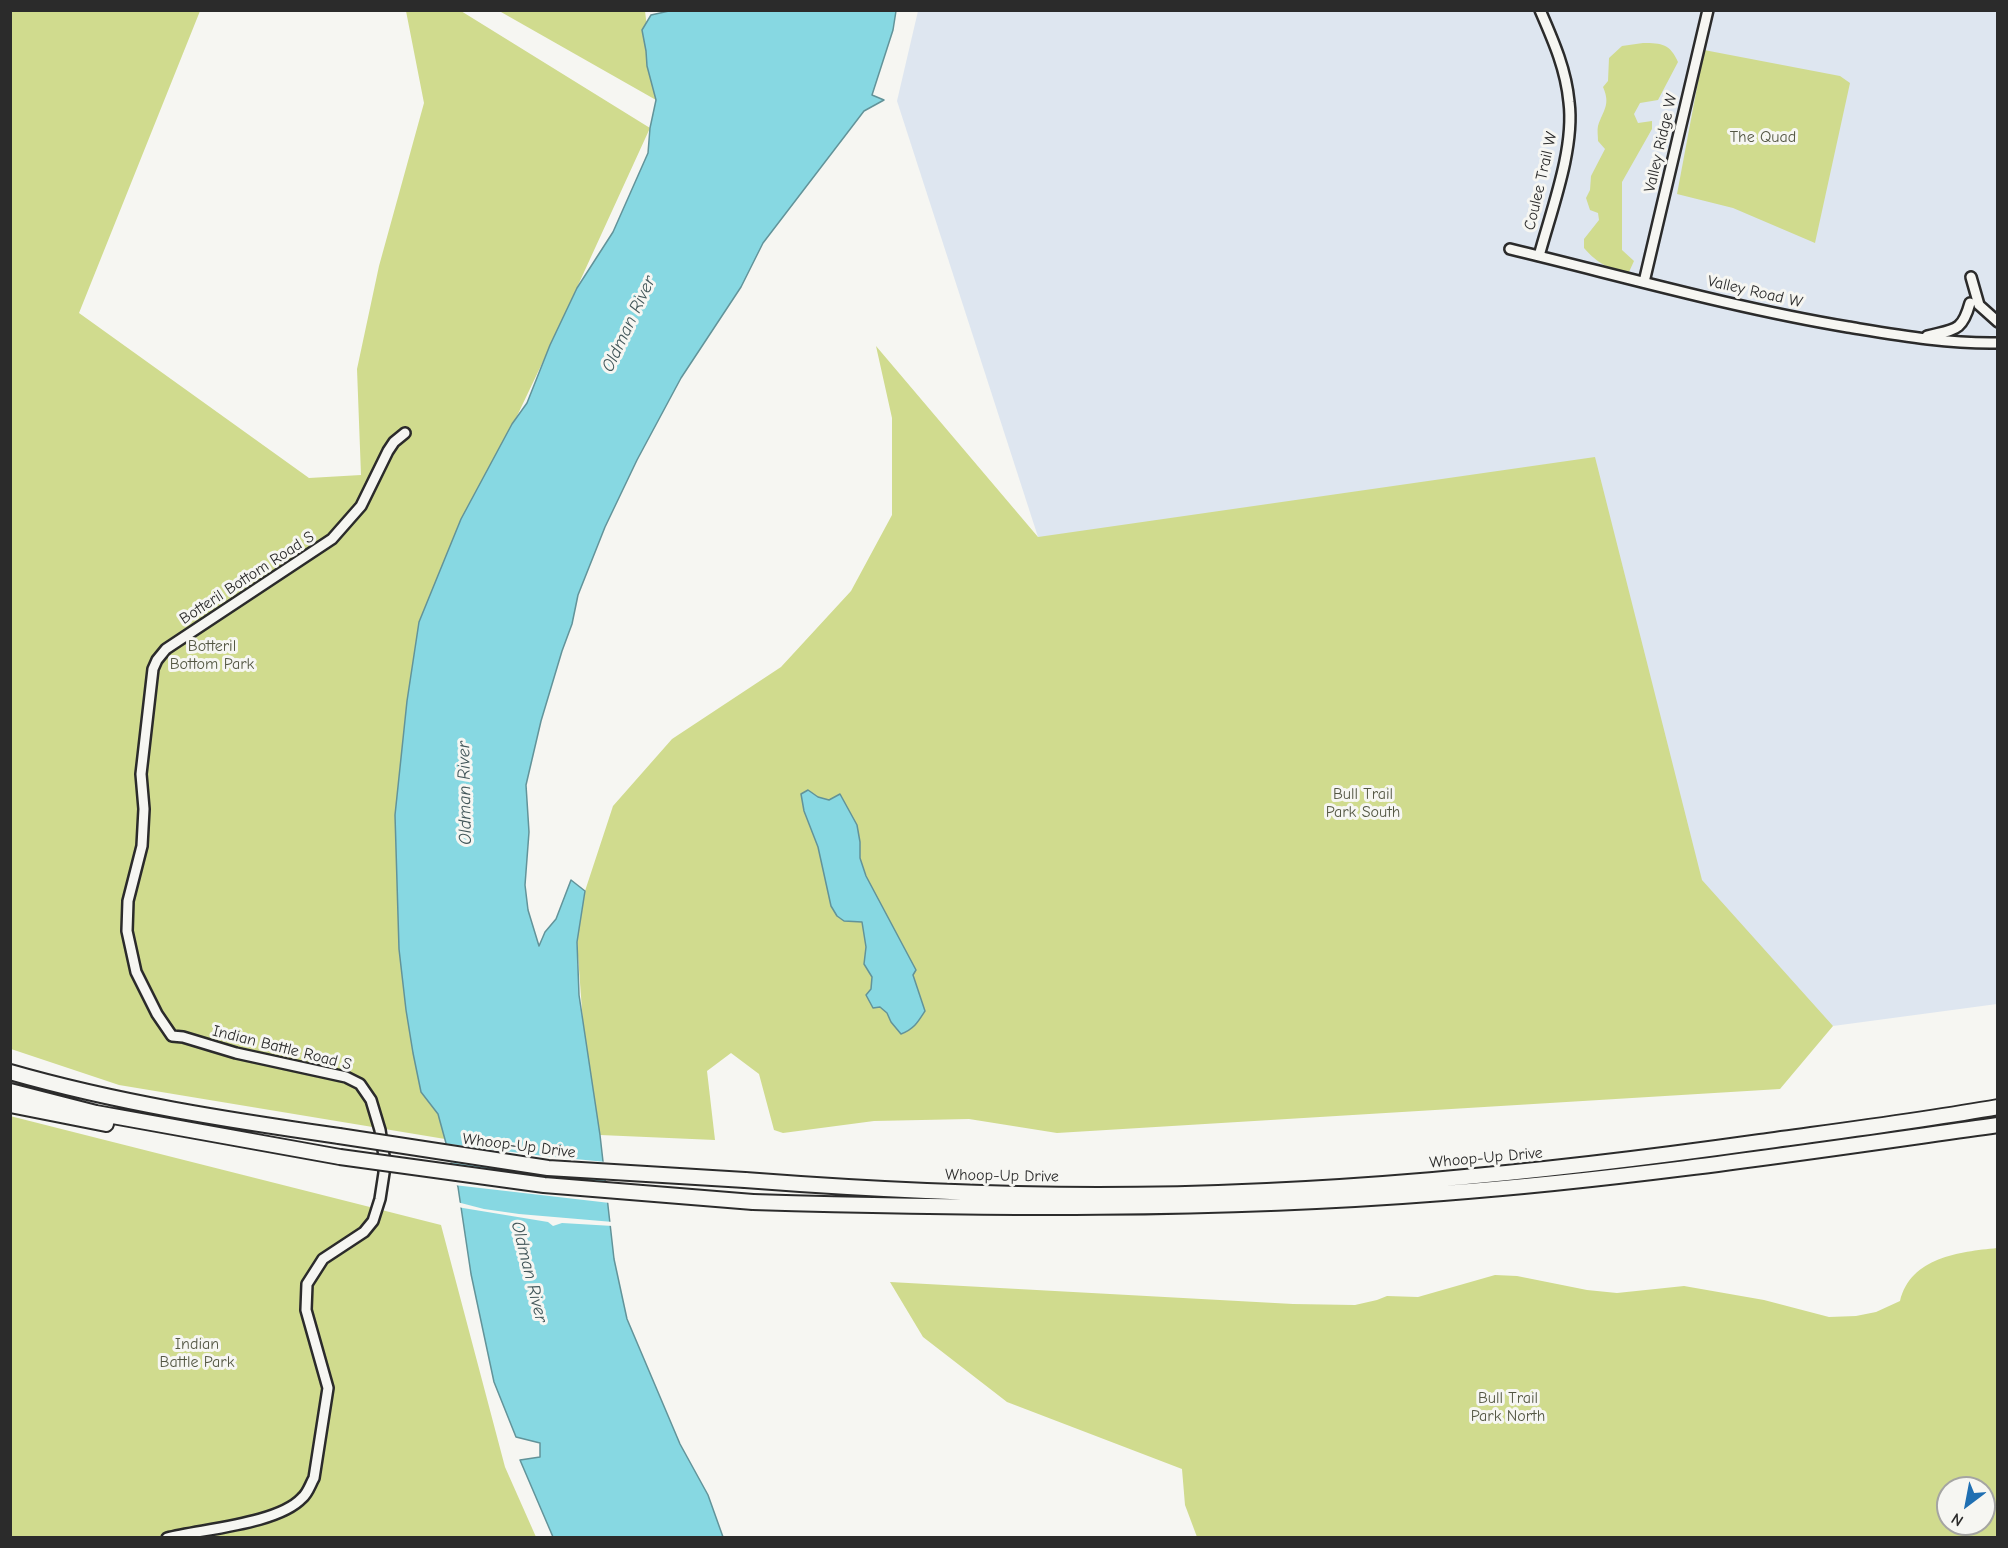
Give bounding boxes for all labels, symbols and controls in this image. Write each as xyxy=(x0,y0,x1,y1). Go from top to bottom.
street label: Valley Ridge W xyxy=(1640,92,1682,194)
park label: The Quad xyxy=(1730,127,1796,147)
street label: Coulee Trail W xyxy=(1520,130,1562,232)
water label: Oldman River xyxy=(597,272,661,376)
street label: Valley Road W xyxy=(1705,272,1805,312)
street label: Botteril Bottom Road S xyxy=(176,527,318,629)
park label: Botteril Bottom Park xyxy=(170,636,254,674)
water label: Oldman River xyxy=(453,741,477,845)
park label: Bull Trail Park South xyxy=(1326,784,1400,822)
street label: Indian Battle Road S xyxy=(210,1021,354,1075)
street label: Whoop-Up Drive xyxy=(461,1130,577,1162)
street label: Whoop-Up Drive xyxy=(1429,1143,1543,1173)
street label: Whoop-Up Drive xyxy=(945,1165,1059,1187)
water label: Oldman River xyxy=(506,1219,552,1325)
park label: Indian Battle Park xyxy=(160,1334,234,1372)
park label: Bull Trail Park North xyxy=(1471,1388,1545,1426)
north arrow xyxy=(1936,1476,1996,1536)
text: N xyxy=(1948,1509,1967,1530)

